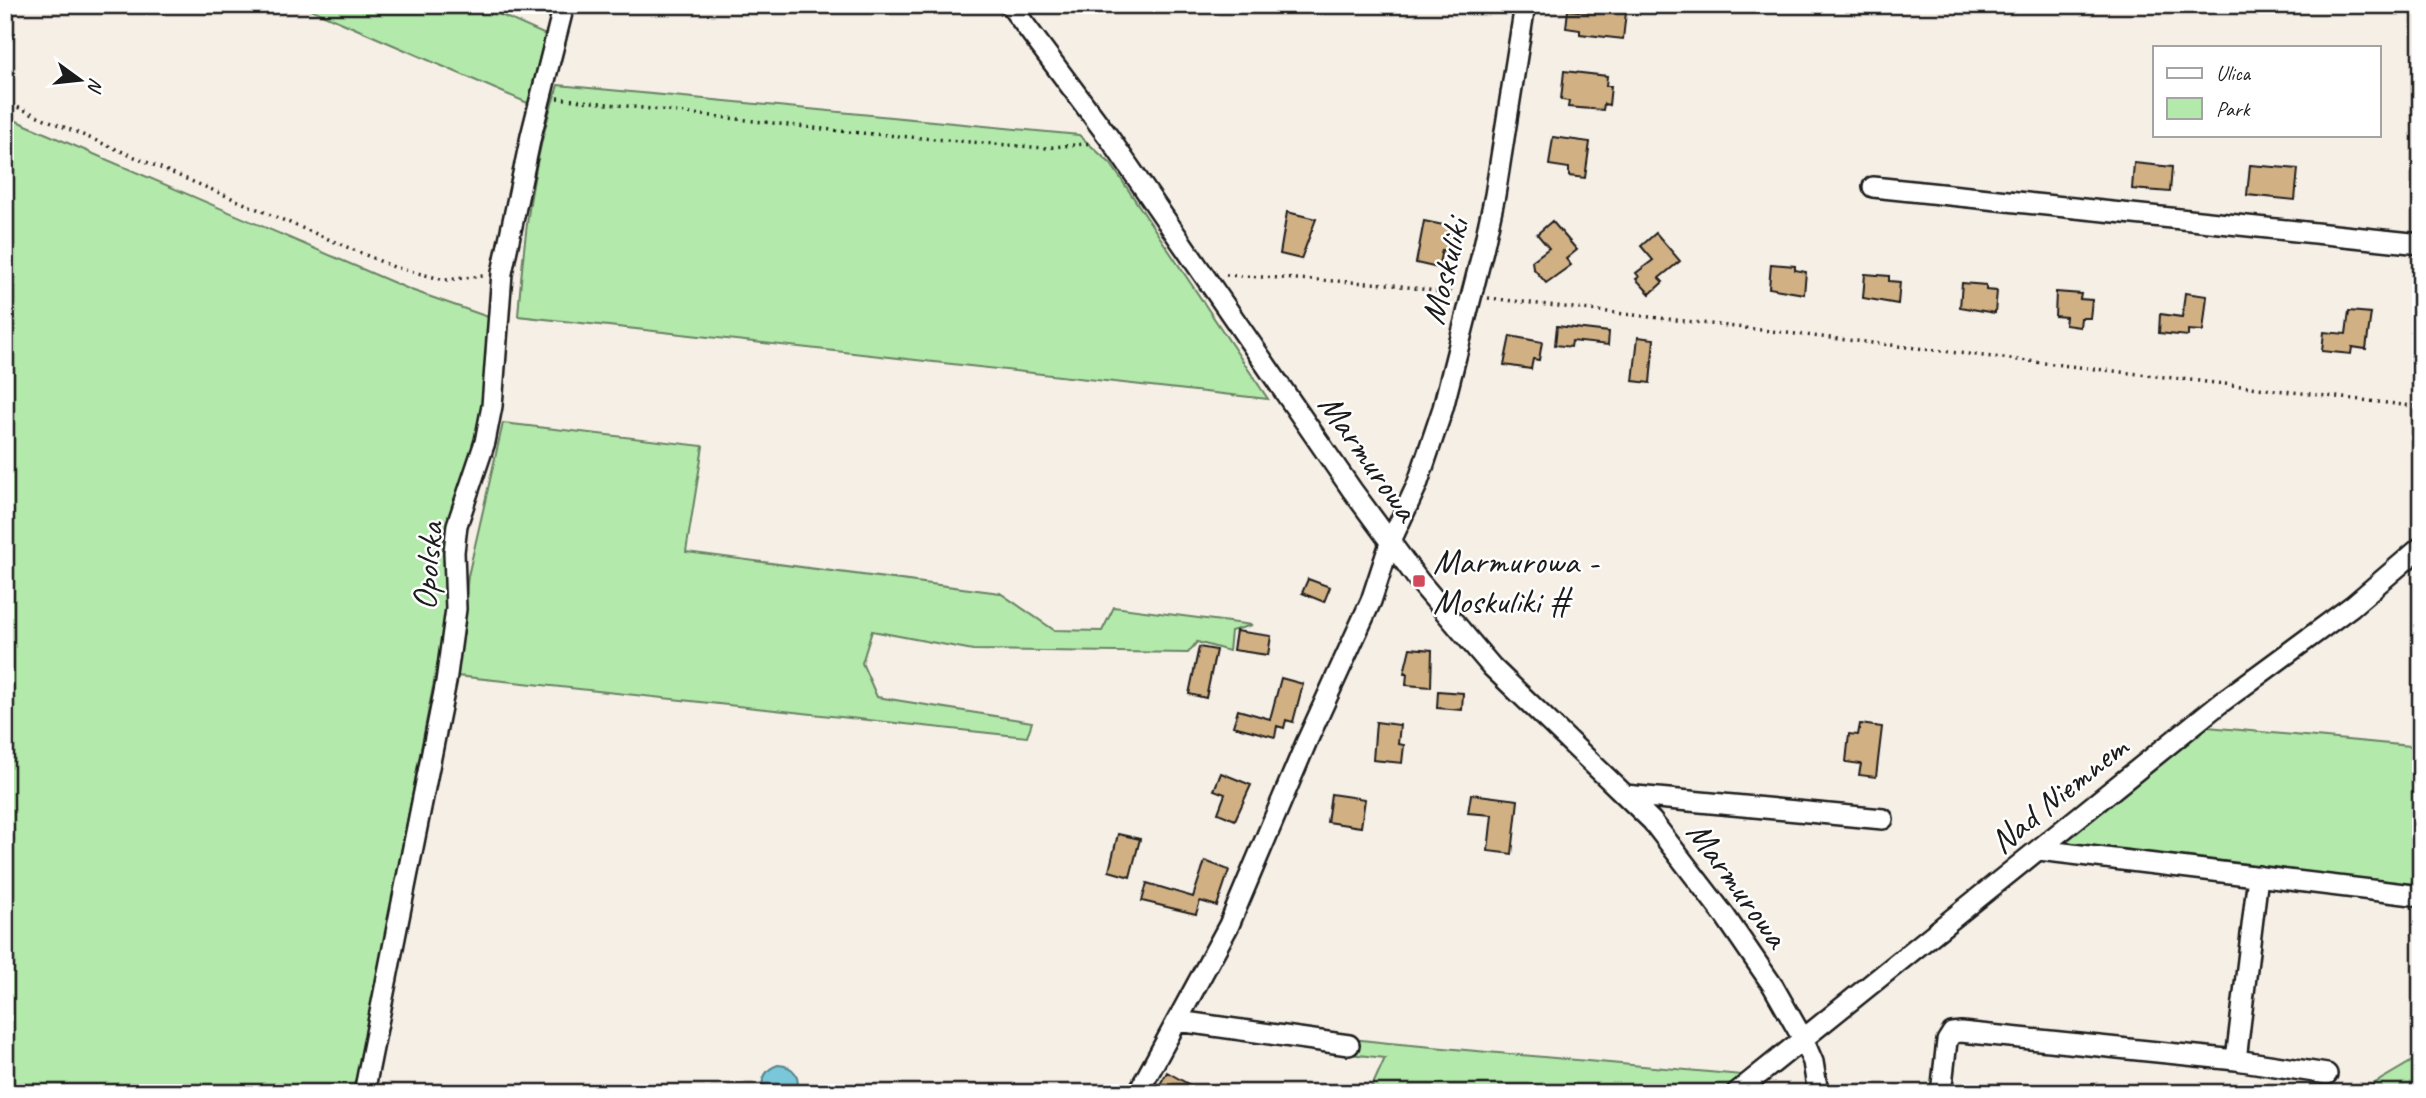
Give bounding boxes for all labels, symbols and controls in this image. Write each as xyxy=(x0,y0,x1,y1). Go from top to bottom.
north arrow xyxy=(46,46,116,116)
legend xyxy=(2153,46,2380,136)
text: Ulica xyxy=(2216,60,2252,86)
text: N xyxy=(82,75,109,96)
text: Park xyxy=(2216,96,2251,122)
street label: Moskuliki xyxy=(1410,209,1480,329)
street label: Marmurowa xyxy=(1308,385,1430,532)
street label: Opolska xyxy=(401,518,454,612)
place label: Marmurowa - Moskuliki # xyxy=(1433,539,1600,624)
marker: Marmurowa - Moskuliki # xyxy=(1411,573,1427,589)
street label: Nad Niemnem xyxy=(1980,723,2139,864)
street label: Marmurowa xyxy=(1677,812,1800,959)

